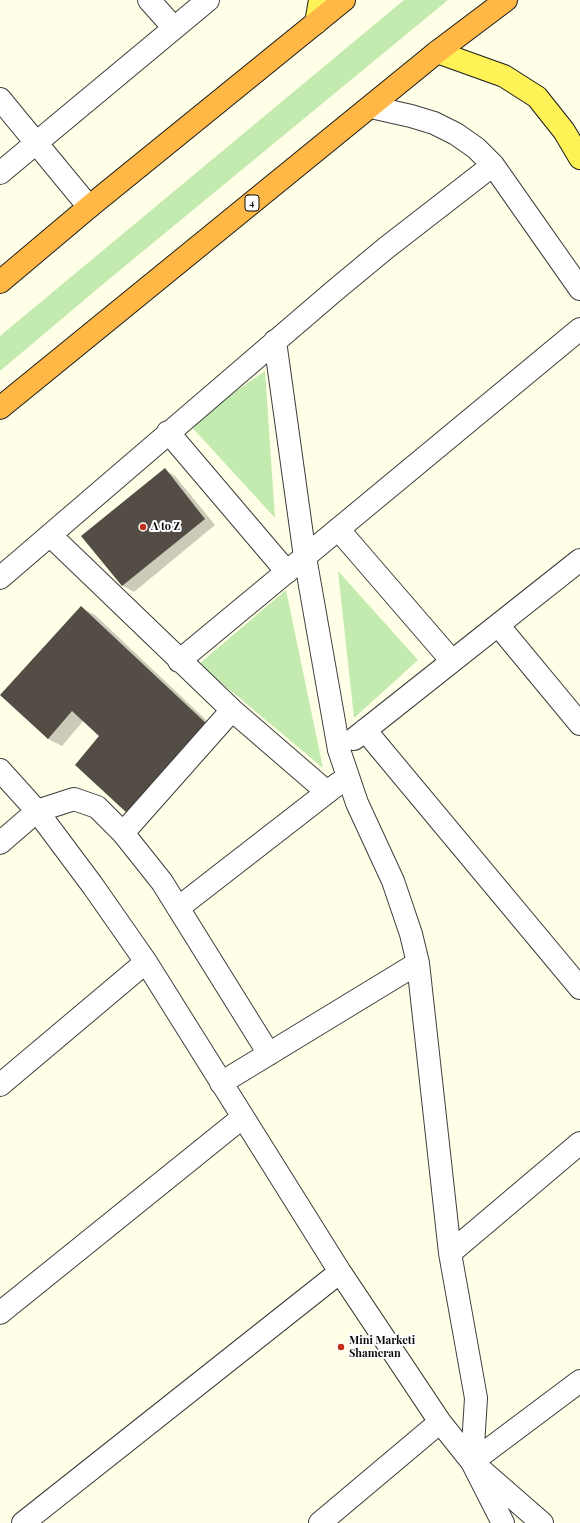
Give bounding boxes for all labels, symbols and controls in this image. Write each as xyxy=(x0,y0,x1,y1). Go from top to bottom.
road number: 4 xyxy=(245,195,259,211)
place label: A to Z xyxy=(151,520,180,534)
marker: A to Z xyxy=(138,522,148,532)
place label: Mini Marketi Shameran xyxy=(349,1334,415,1360)
marker: Mini Marketi Shameran xyxy=(336,1342,346,1352)

